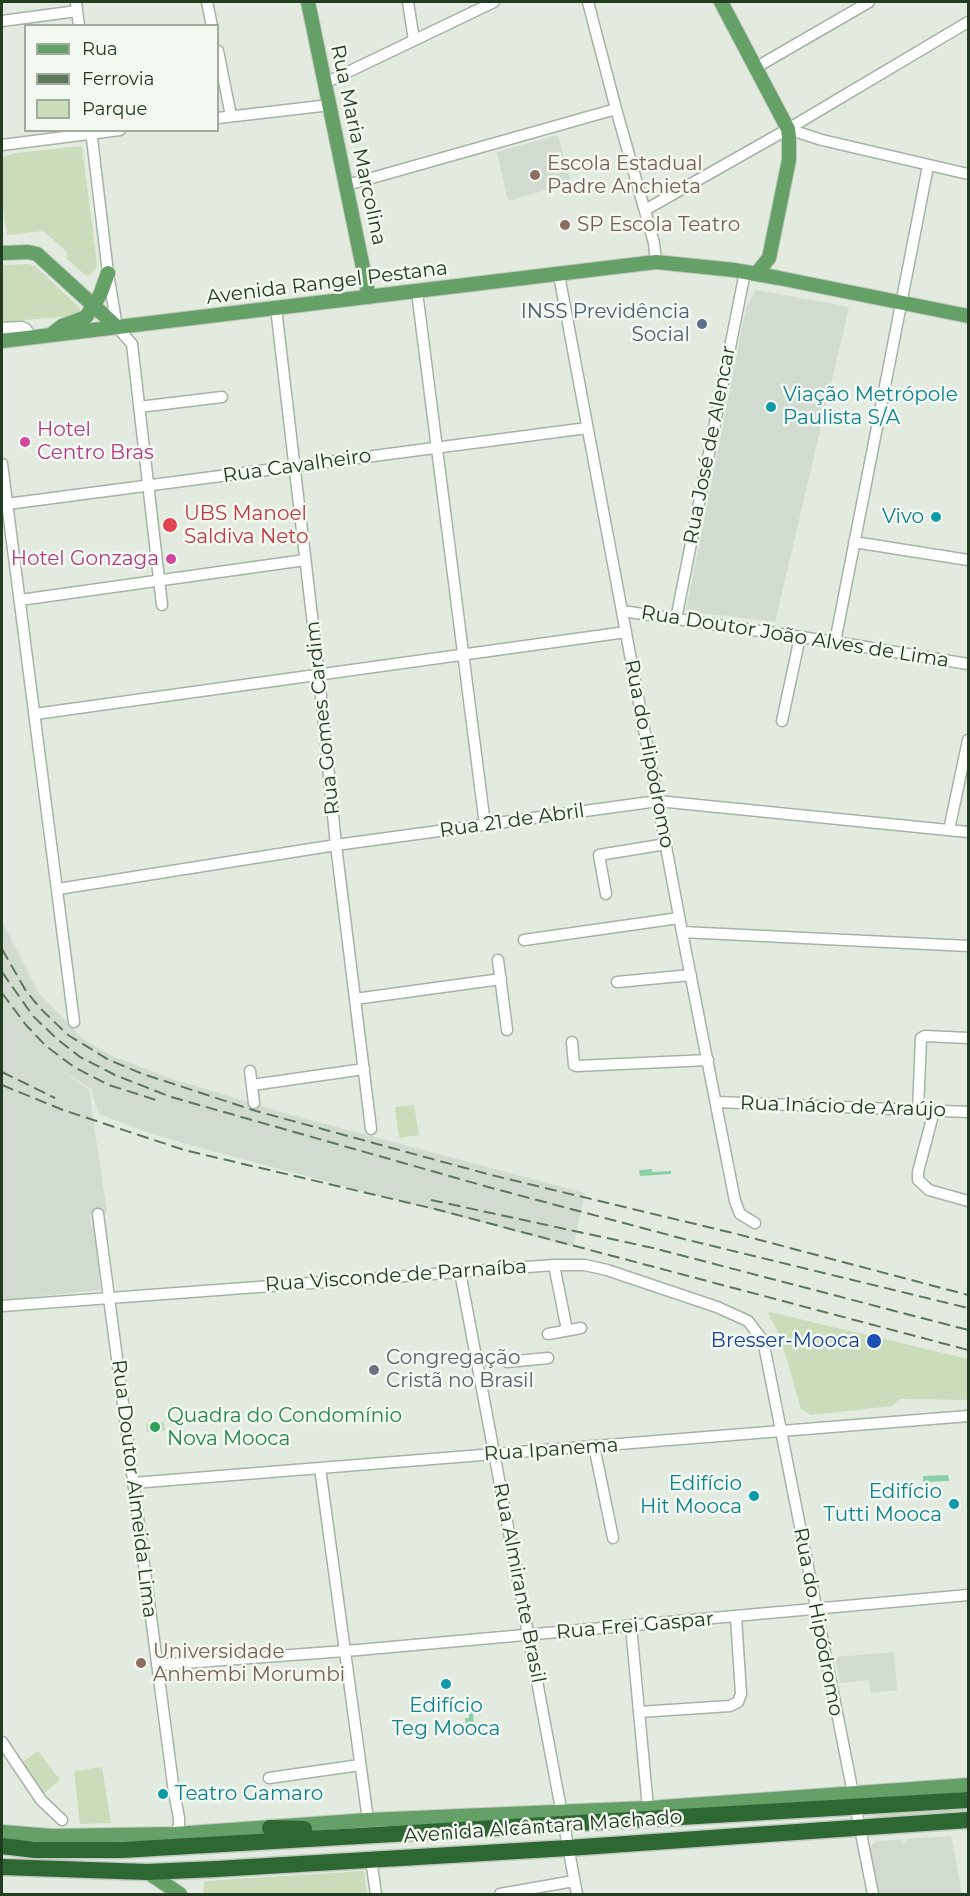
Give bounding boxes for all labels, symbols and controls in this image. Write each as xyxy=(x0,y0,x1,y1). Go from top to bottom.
legend xyxy=(24,24,219,132)
text: Rua xyxy=(82,38,118,60)
street label: Rua Maria Marcolina xyxy=(325,42,391,248)
text: Ferrovia xyxy=(82,68,154,90)
text: Parque xyxy=(82,98,147,120)
place label: Escola Estadual Padre Anchieta xyxy=(547,152,703,199)
marker: Escola Estadual Padre Anchieta xyxy=(528,168,542,182)
place label: SP Escola Teatro xyxy=(577,213,740,237)
marker: SP Escola Teatro xyxy=(558,218,572,232)
street label: Avenida Rangel Pestana xyxy=(205,256,449,310)
place label: INSS Previdência Social xyxy=(521,300,690,347)
marker: INSS Previdência Social xyxy=(695,317,709,331)
street label: Rua José de Alencar xyxy=(679,344,741,546)
place label: Viação Metrópole Paulista S/A xyxy=(783,383,958,430)
marker: Viação Metrópole Paulista S/A xyxy=(764,400,778,414)
place label: Hotel Centro Bras xyxy=(37,418,154,465)
marker: Hotel Centro Bras xyxy=(18,435,32,449)
street label: Rua Cavalheiro xyxy=(221,444,373,488)
place label: UBS Manoel Saldiva Neto xyxy=(184,502,309,549)
place label: Vivo xyxy=(882,505,924,529)
marker: Vivo xyxy=(929,510,943,524)
marker: UBS Manoel Saldiva Neto xyxy=(161,516,179,534)
place label: Hotel Gonzaga xyxy=(11,547,159,571)
marker: Hotel Gonzaga xyxy=(164,552,178,566)
street label: Rua Doutor João Alves de Lima xyxy=(639,601,951,673)
street label: Rua Gomes Cardim xyxy=(301,620,345,816)
street label: Rua do Hipódromo xyxy=(619,658,679,850)
street label: Rua 21 de Abril xyxy=(438,799,586,843)
street label: Rua Inácio de Araújo xyxy=(740,1091,946,1123)
street label: Rua Visconde de Parnaíba xyxy=(264,1255,528,1297)
place label: Bresser-Mooca xyxy=(711,1329,860,1353)
marker: Bresser-Mooca xyxy=(865,1332,883,1350)
place label: Congregação Cristã no Brasil xyxy=(386,1346,534,1393)
street label: Rua Doutor Almeida Lima xyxy=(106,1358,162,1620)
marker: Congregação Cristã no Brasil xyxy=(367,1363,381,1377)
place label: Quadra do Condomínio Nova Mooca xyxy=(167,1404,402,1451)
marker: Quadra do Condomínio Nova Mooca xyxy=(148,1420,162,1434)
street label: Rua Ipanema xyxy=(483,1433,619,1467)
place label: Edifício Hit Mooca xyxy=(640,1472,742,1519)
place label: Edifício Tutti Mooca xyxy=(824,1480,942,1527)
street label: Rua Almirante Brasil xyxy=(488,1481,550,1685)
marker: Edifício Hit Mooca xyxy=(747,1489,761,1503)
marker: Edifício Tutti Mooca xyxy=(947,1497,961,1511)
street label: Rua do Hipódromo xyxy=(788,1526,848,1718)
street label: Rua Frei Gaspar xyxy=(555,1607,715,1645)
place label: Universidade Anhembi Morumbi xyxy=(153,1640,345,1687)
marker: Universidade Anhembi Morumbi xyxy=(134,1656,148,1670)
marker: Edifício Teg Mooca xyxy=(439,1677,453,1691)
place label: Edifício Teg Mooca xyxy=(392,1694,500,1741)
place label: Teatro Gamaro xyxy=(175,1782,323,1806)
marker: Teatro Gamaro xyxy=(156,1787,170,1801)
street label: Avenida Alcântara Machado xyxy=(403,1805,683,1849)

